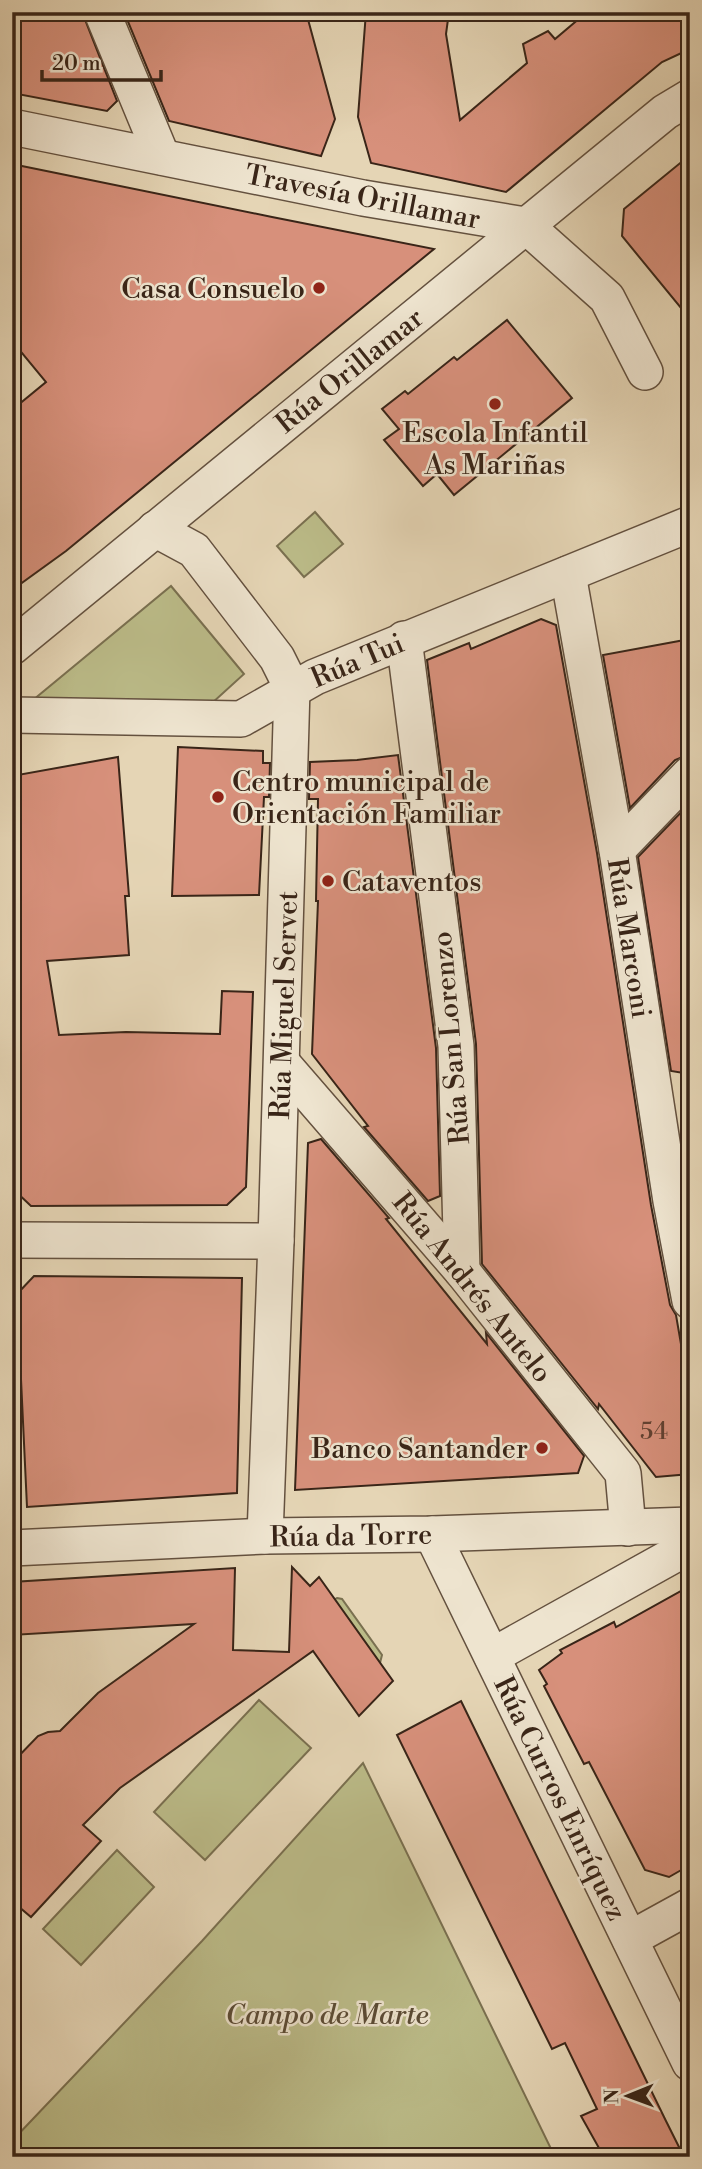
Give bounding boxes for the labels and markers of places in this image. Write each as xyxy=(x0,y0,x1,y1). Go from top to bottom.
place label: Casa Consuelo xyxy=(121,272,305,307)
marker: Casa Consuelo xyxy=(311,280,327,296)
marker: Escola Infantil As Mariñas xyxy=(487,396,503,412)
place label: Escola Infantil As Mariñas xyxy=(402,416,588,483)
place label: Centro municipal de Orientación Familiar xyxy=(232,765,501,832)
marker: Centro municipal de Orientación Familiar xyxy=(210,789,226,805)
place label: Cataventos xyxy=(342,865,482,900)
marker: Cataventos xyxy=(320,873,336,889)
place label: Banco Santander xyxy=(311,1432,528,1467)
marker: Banco Santander xyxy=(534,1440,550,1456)

